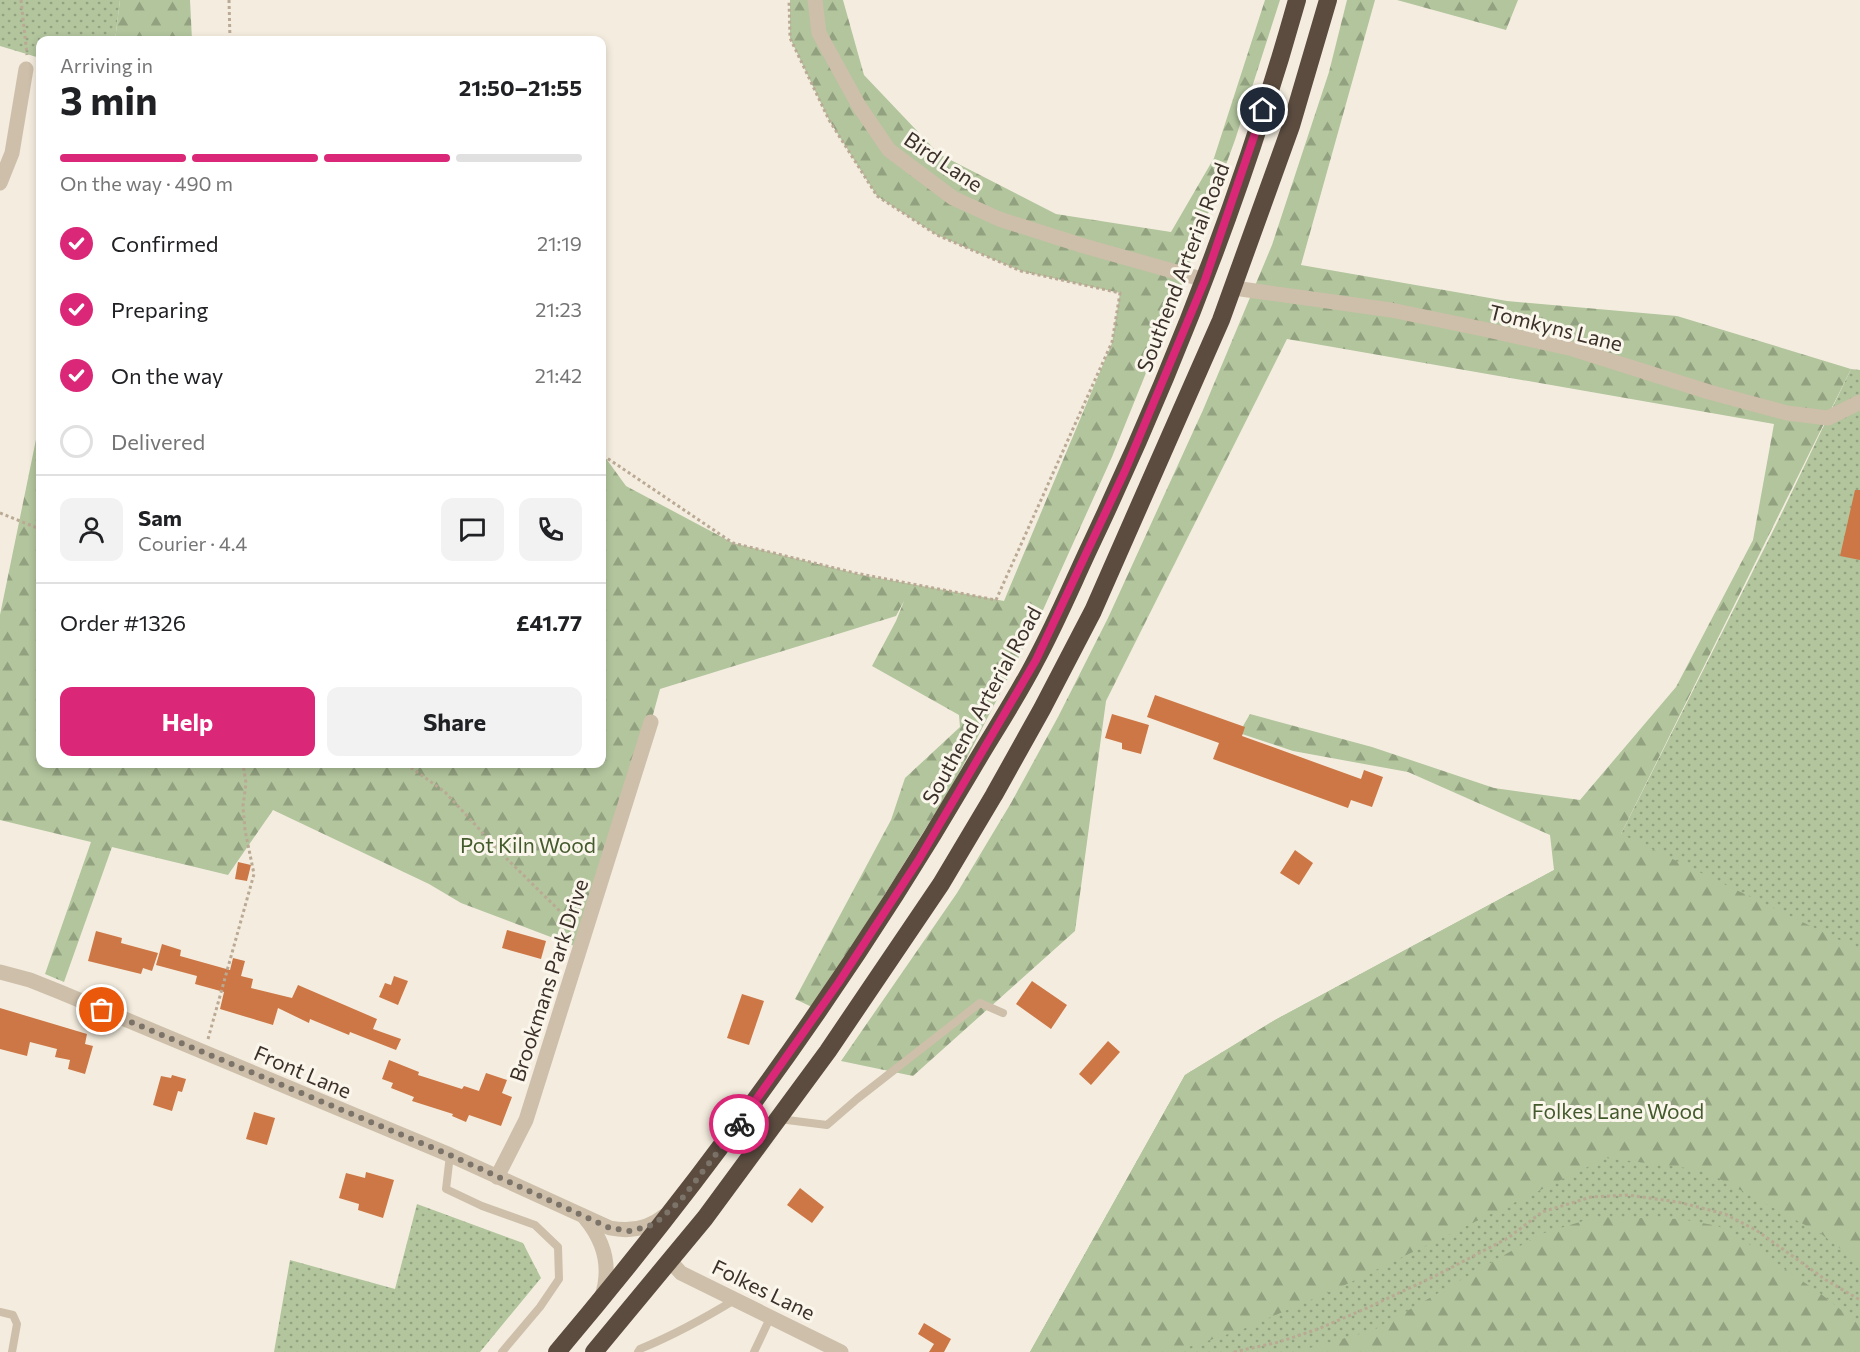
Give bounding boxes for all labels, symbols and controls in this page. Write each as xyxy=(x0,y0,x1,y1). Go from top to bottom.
text: Arriving in xyxy=(60,53,153,77)
text: 21:50–21:55 xyxy=(459,74,582,101)
text: 3 min xyxy=(60,75,158,123)
pin xyxy=(1237,84,1288,135)
icon: home xyxy=(1246,93,1279,126)
street label: Bird Lane xyxy=(900,126,988,196)
street label: Southend Arterial Road xyxy=(1131,159,1233,375)
text: On the way · 490 m xyxy=(60,171,233,195)
icon: check xyxy=(60,227,93,260)
text: Confirmed xyxy=(111,230,218,257)
text: 21:19 xyxy=(537,231,582,255)
icon: check xyxy=(60,293,93,326)
text: Preparing xyxy=(111,296,208,323)
text: 21:23 xyxy=(535,297,582,321)
street label: Tomkyns Lane xyxy=(1487,298,1625,356)
icon: check xyxy=(60,359,93,392)
text: On the way xyxy=(111,362,223,389)
text: 21:42 xyxy=(535,363,582,387)
text: Delivered xyxy=(111,428,205,455)
button: person xyxy=(60,498,123,561)
button: chat xyxy=(441,498,504,561)
button: phone xyxy=(519,498,582,561)
text: Sam xyxy=(138,504,182,531)
text: Courier · 4.4 xyxy=(138,531,247,555)
street label: Southend Arterial Road xyxy=(916,602,1046,808)
text: Order #1326 xyxy=(60,609,186,636)
text: £41.77 xyxy=(516,609,582,636)
button: Help xyxy=(60,687,315,756)
button: Share xyxy=(327,687,582,756)
park label: Pot Kiln Wood xyxy=(460,832,596,857)
street label: Brookmans Park Drive xyxy=(503,875,593,1085)
pin xyxy=(76,984,127,1035)
icon: bag xyxy=(85,993,118,1026)
street label: Front Lane xyxy=(251,1039,355,1103)
courier xyxy=(709,1094,769,1154)
park label: Folkes Lane Wood xyxy=(1532,1098,1704,1123)
icon: bike xyxy=(723,1108,756,1141)
street label: Folkes Lane xyxy=(709,1253,819,1325)

